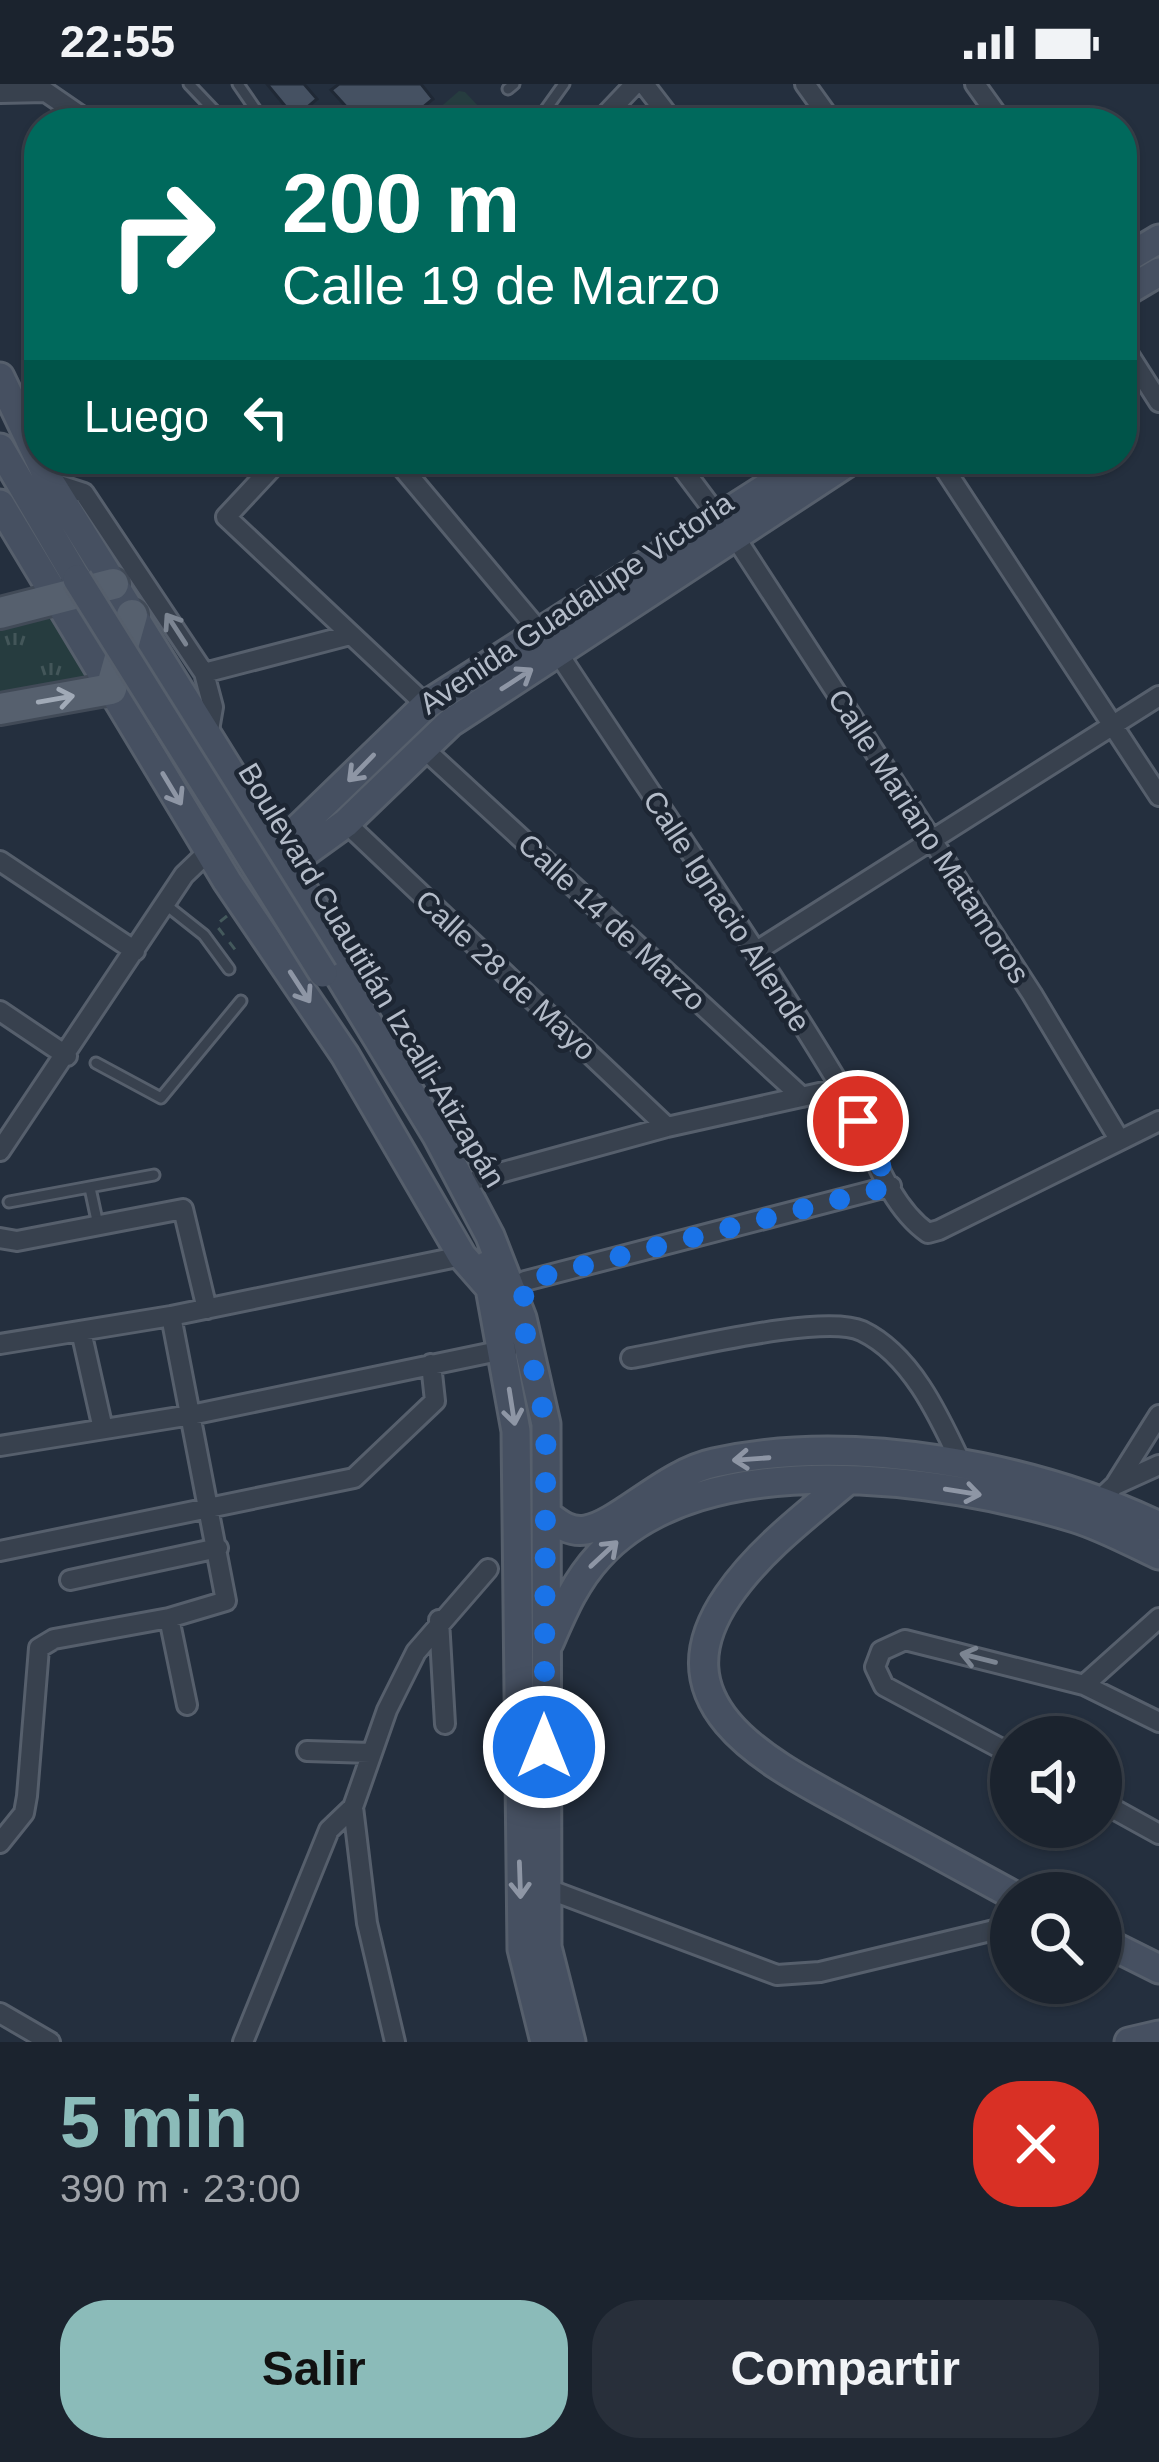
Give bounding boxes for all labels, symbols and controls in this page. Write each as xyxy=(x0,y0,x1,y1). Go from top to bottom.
text: 22:55 xyxy=(60,16,175,67)
icon: right xyxy=(84,156,240,312)
text: 200 m xyxy=(282,156,520,250)
text: Calle 19 de Marzo xyxy=(282,255,720,315)
icon: left xyxy=(233,384,299,450)
text: Luego xyxy=(84,391,209,442)
street label: Avenida Guadalupe Victoria xyxy=(413,485,739,720)
one-way arrow xyxy=(164,613,188,647)
one-way arrow xyxy=(500,667,534,692)
street label: Calle Mariano Matamoros xyxy=(822,683,1036,989)
one-way arrow xyxy=(35,687,74,709)
one-way arrow xyxy=(347,753,375,782)
street label: Boulevard Cuautitlán Izcalli-Atizapán xyxy=(232,757,512,1193)
one-way arrow xyxy=(160,771,184,805)
street label: Calle Ignacio Allende xyxy=(637,785,817,1037)
street label: Calle 14 de Marzo xyxy=(512,827,712,1017)
street label: Calle 28 de Mayo xyxy=(409,883,603,1067)
one-way arrow xyxy=(288,970,313,1004)
pin xyxy=(807,1070,909,1172)
icon: arrive xyxy=(825,1088,891,1154)
one-way arrow xyxy=(501,1386,524,1425)
one-way arrow xyxy=(732,1447,771,1470)
one-way arrow xyxy=(943,1481,982,1504)
one-way arrow xyxy=(589,1541,618,1569)
one-way arrow xyxy=(960,1646,998,1668)
position arrow xyxy=(481,1684,607,1810)
map controls xyxy=(990,1716,1122,2004)
button: sound xyxy=(990,1716,1122,1848)
one-way arrow xyxy=(508,1860,531,1899)
button: search xyxy=(990,1872,1122,2004)
button: close xyxy=(973,2081,1099,2207)
text: 5 min xyxy=(60,2082,248,2162)
text: 390 m · 23:00 xyxy=(60,2167,301,2210)
button: Salir xyxy=(60,2300,568,2438)
button: Compartir xyxy=(592,2300,1099,2438)

